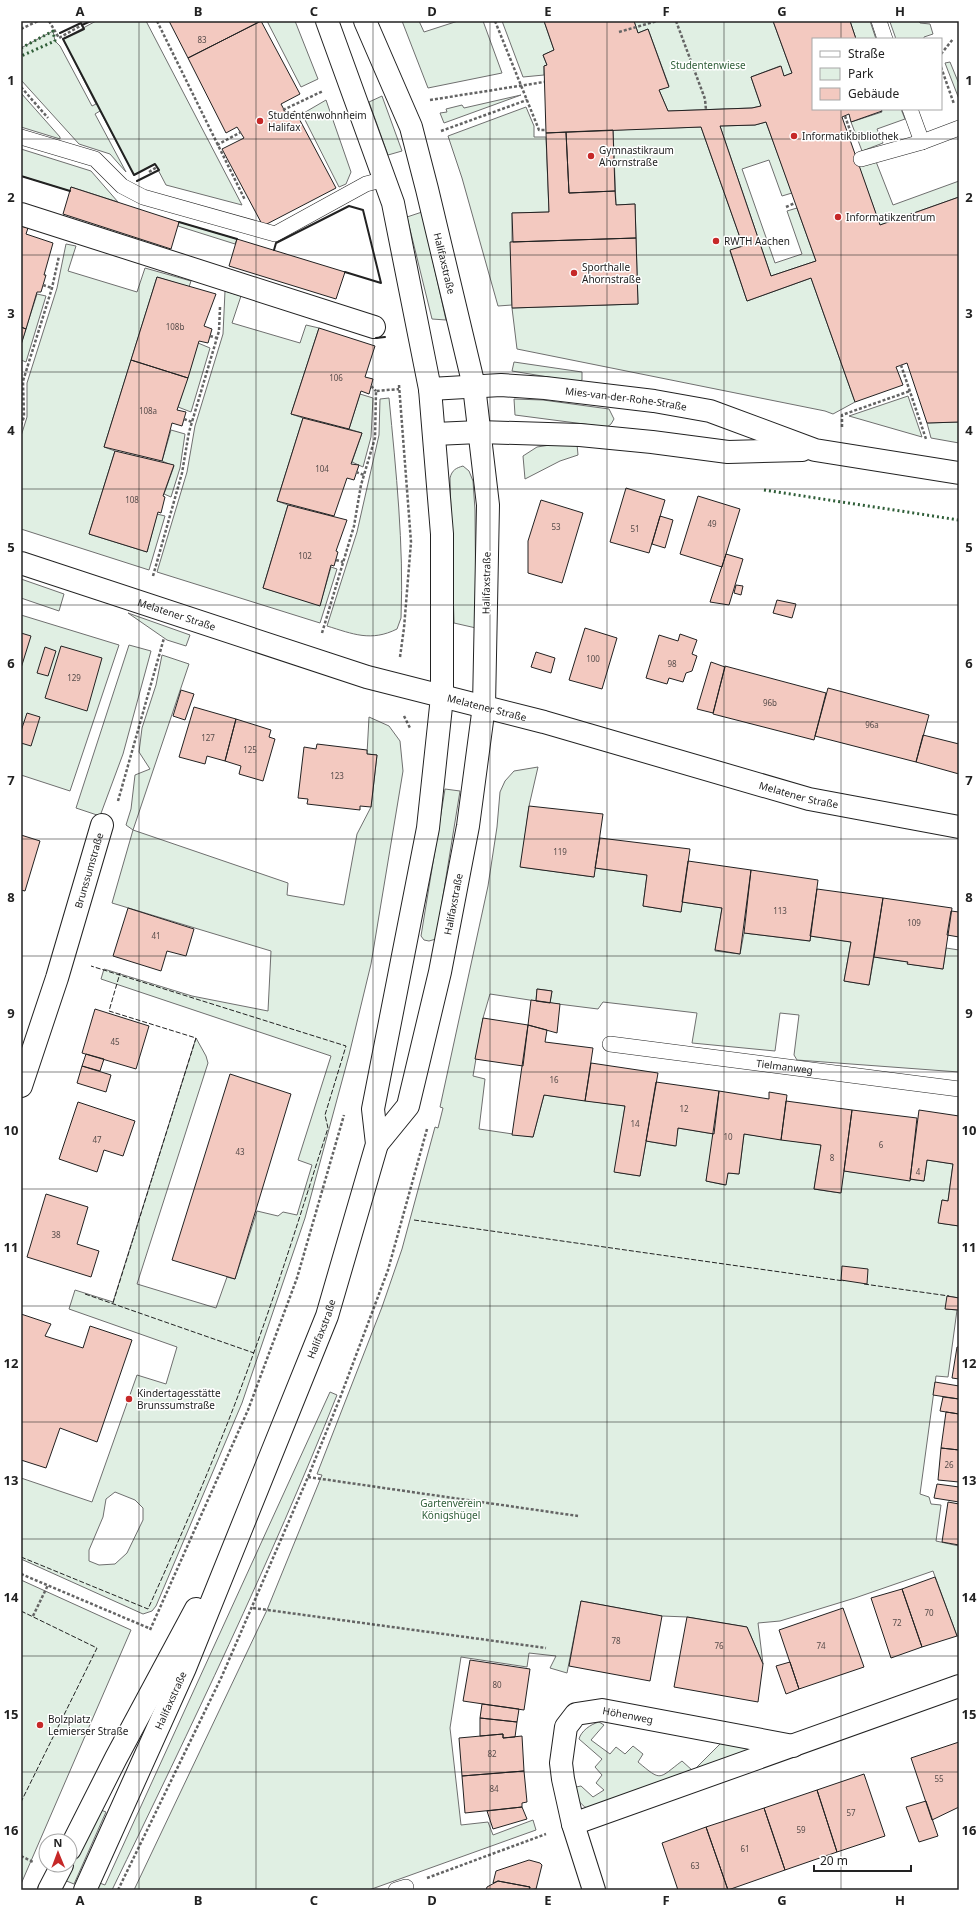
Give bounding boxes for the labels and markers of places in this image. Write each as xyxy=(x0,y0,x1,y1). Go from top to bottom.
place label: Studentenwohnheim Halifax xyxy=(268,108,367,134)
marker: Studentenwohnheim Halifax xyxy=(255,116,265,126)
place label: Informatikbibliothek xyxy=(802,129,899,143)
marker: Informatikbibliothek xyxy=(789,131,799,141)
place label: Gymnastikraum Ahornstraße xyxy=(599,143,674,169)
marker: Gymnastikraum Ahornstraße xyxy=(586,151,596,161)
place label: Informatikzentrum xyxy=(846,210,935,224)
marker: Informatikzentrum xyxy=(833,212,843,222)
place label: RWTH Aachen xyxy=(724,234,790,248)
marker: RWTH Aachen xyxy=(711,236,721,246)
place label: Sporthalle Ahornstraße xyxy=(582,260,641,286)
marker: Sporthalle Ahornstraße xyxy=(569,268,579,278)
place label: Kindertagesstätte Brunssumstraße xyxy=(137,1386,221,1412)
marker: Kindertagesstätte Brunssumstraße xyxy=(124,1394,134,1404)
place label: Bolzplatz Lemierser Straße xyxy=(48,1712,129,1738)
marker: Bolzplatz Lemierser Straße xyxy=(35,1720,45,1730)

